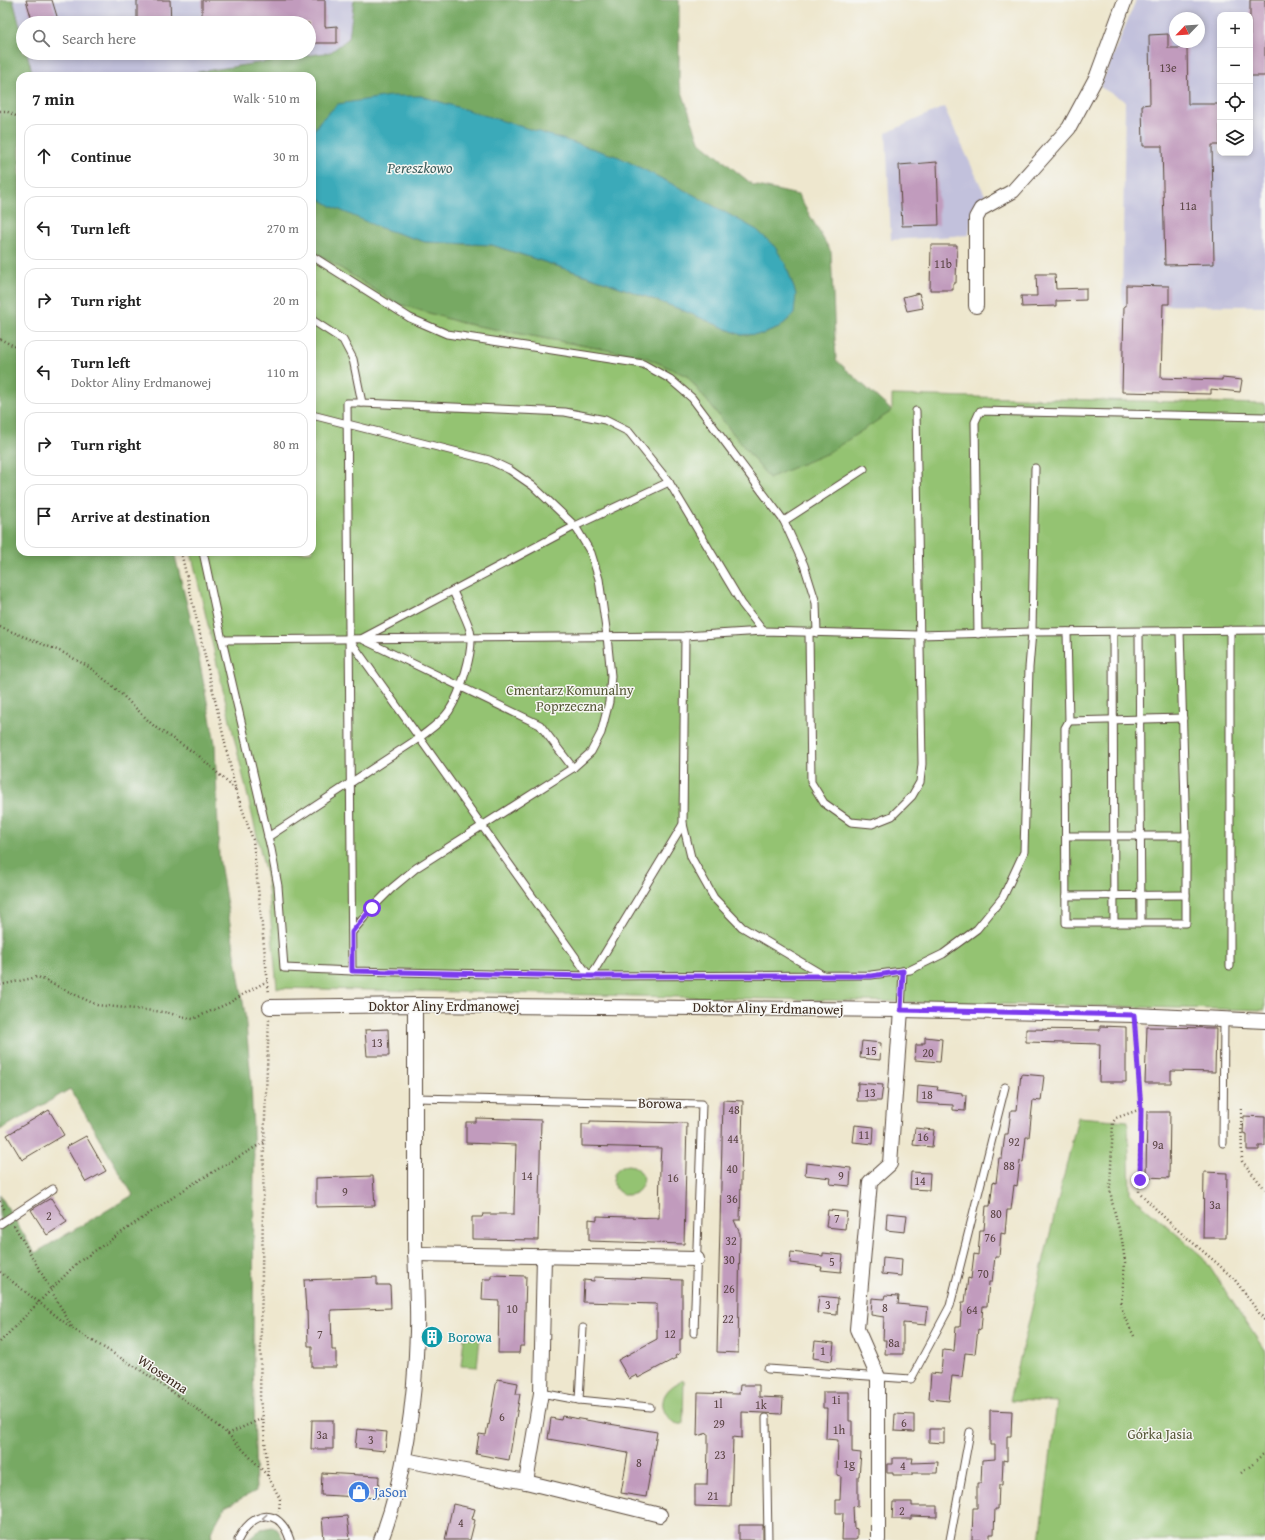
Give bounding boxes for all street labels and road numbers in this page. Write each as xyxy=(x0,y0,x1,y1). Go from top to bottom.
street label: Doktor Aliny Erdmanowej xyxy=(369,996,520,1016)
street label: Doktor Aliny Erdmanowej xyxy=(692,997,844,1019)
street label: Borowa xyxy=(638,1093,683,1113)
street label: Wiosenna xyxy=(134,1350,193,1399)

